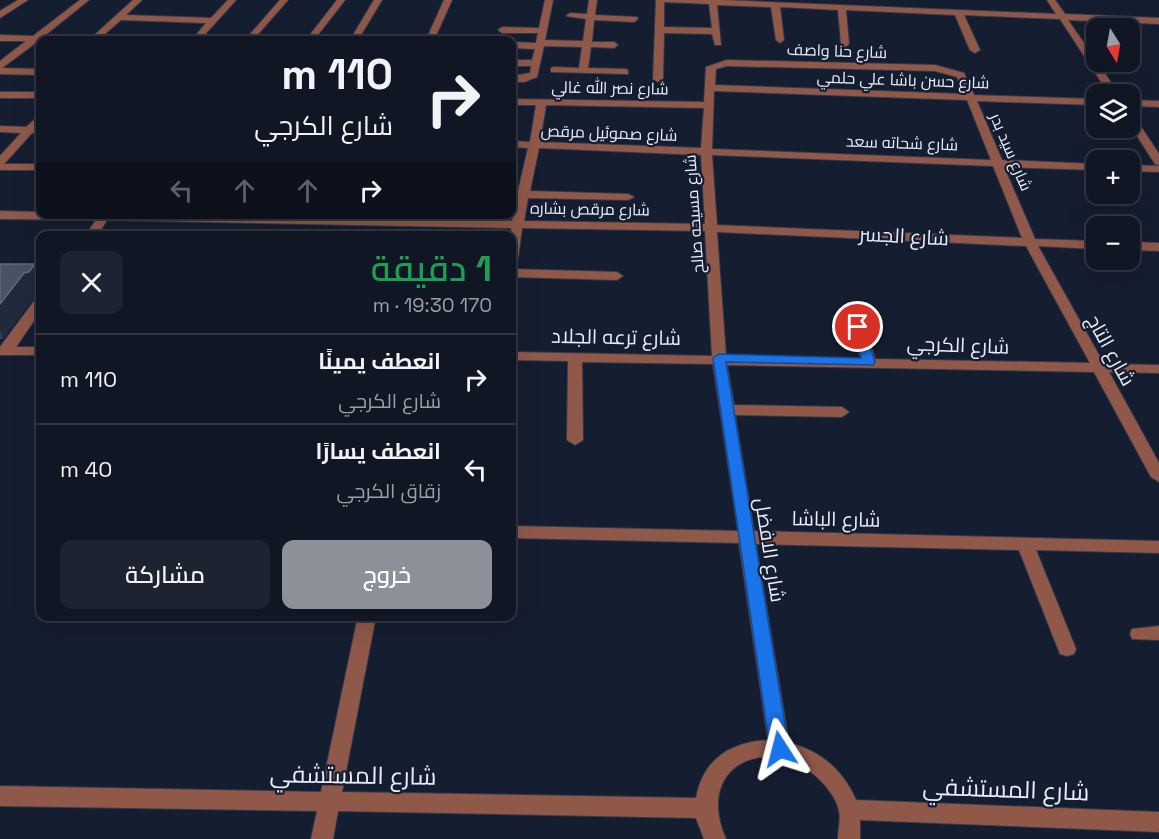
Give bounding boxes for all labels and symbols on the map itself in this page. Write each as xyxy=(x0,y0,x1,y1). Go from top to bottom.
north arrow xyxy=(1086,18,1140,72)
street label: شارع حنا واصف xyxy=(786,39,888,64)
street label: شارع حسن باشا علي حلمي xyxy=(816,66,990,97)
street label: شارع نصر الله غالي xyxy=(551,76,669,103)
street label: شارع سيد بدر xyxy=(984,109,1037,195)
street label: شارع صموئيل مرقص xyxy=(540,120,678,147)
street label: شارع شحاته سعد xyxy=(845,131,958,156)
street label: شارع مسيحه صالح xyxy=(679,154,710,274)
street label: شارع مرقص بشاره xyxy=(530,197,650,222)
street label: شارع الجسر xyxy=(857,221,949,252)
pin xyxy=(832,301,883,352)
street label: شارع التاج xyxy=(1080,310,1141,391)
street label: شارع ترعه الجلاد xyxy=(551,323,681,352)
street label: شارع الكرجي xyxy=(906,330,1010,363)
street label: شارع الافضل xyxy=(748,496,791,604)
street label: شارع الباشا xyxy=(791,505,881,534)
position arrow xyxy=(748,717,812,781)
street label: شارع المستشفي xyxy=(269,758,437,796)
street label: شارع المستشفي xyxy=(922,771,1090,811)

